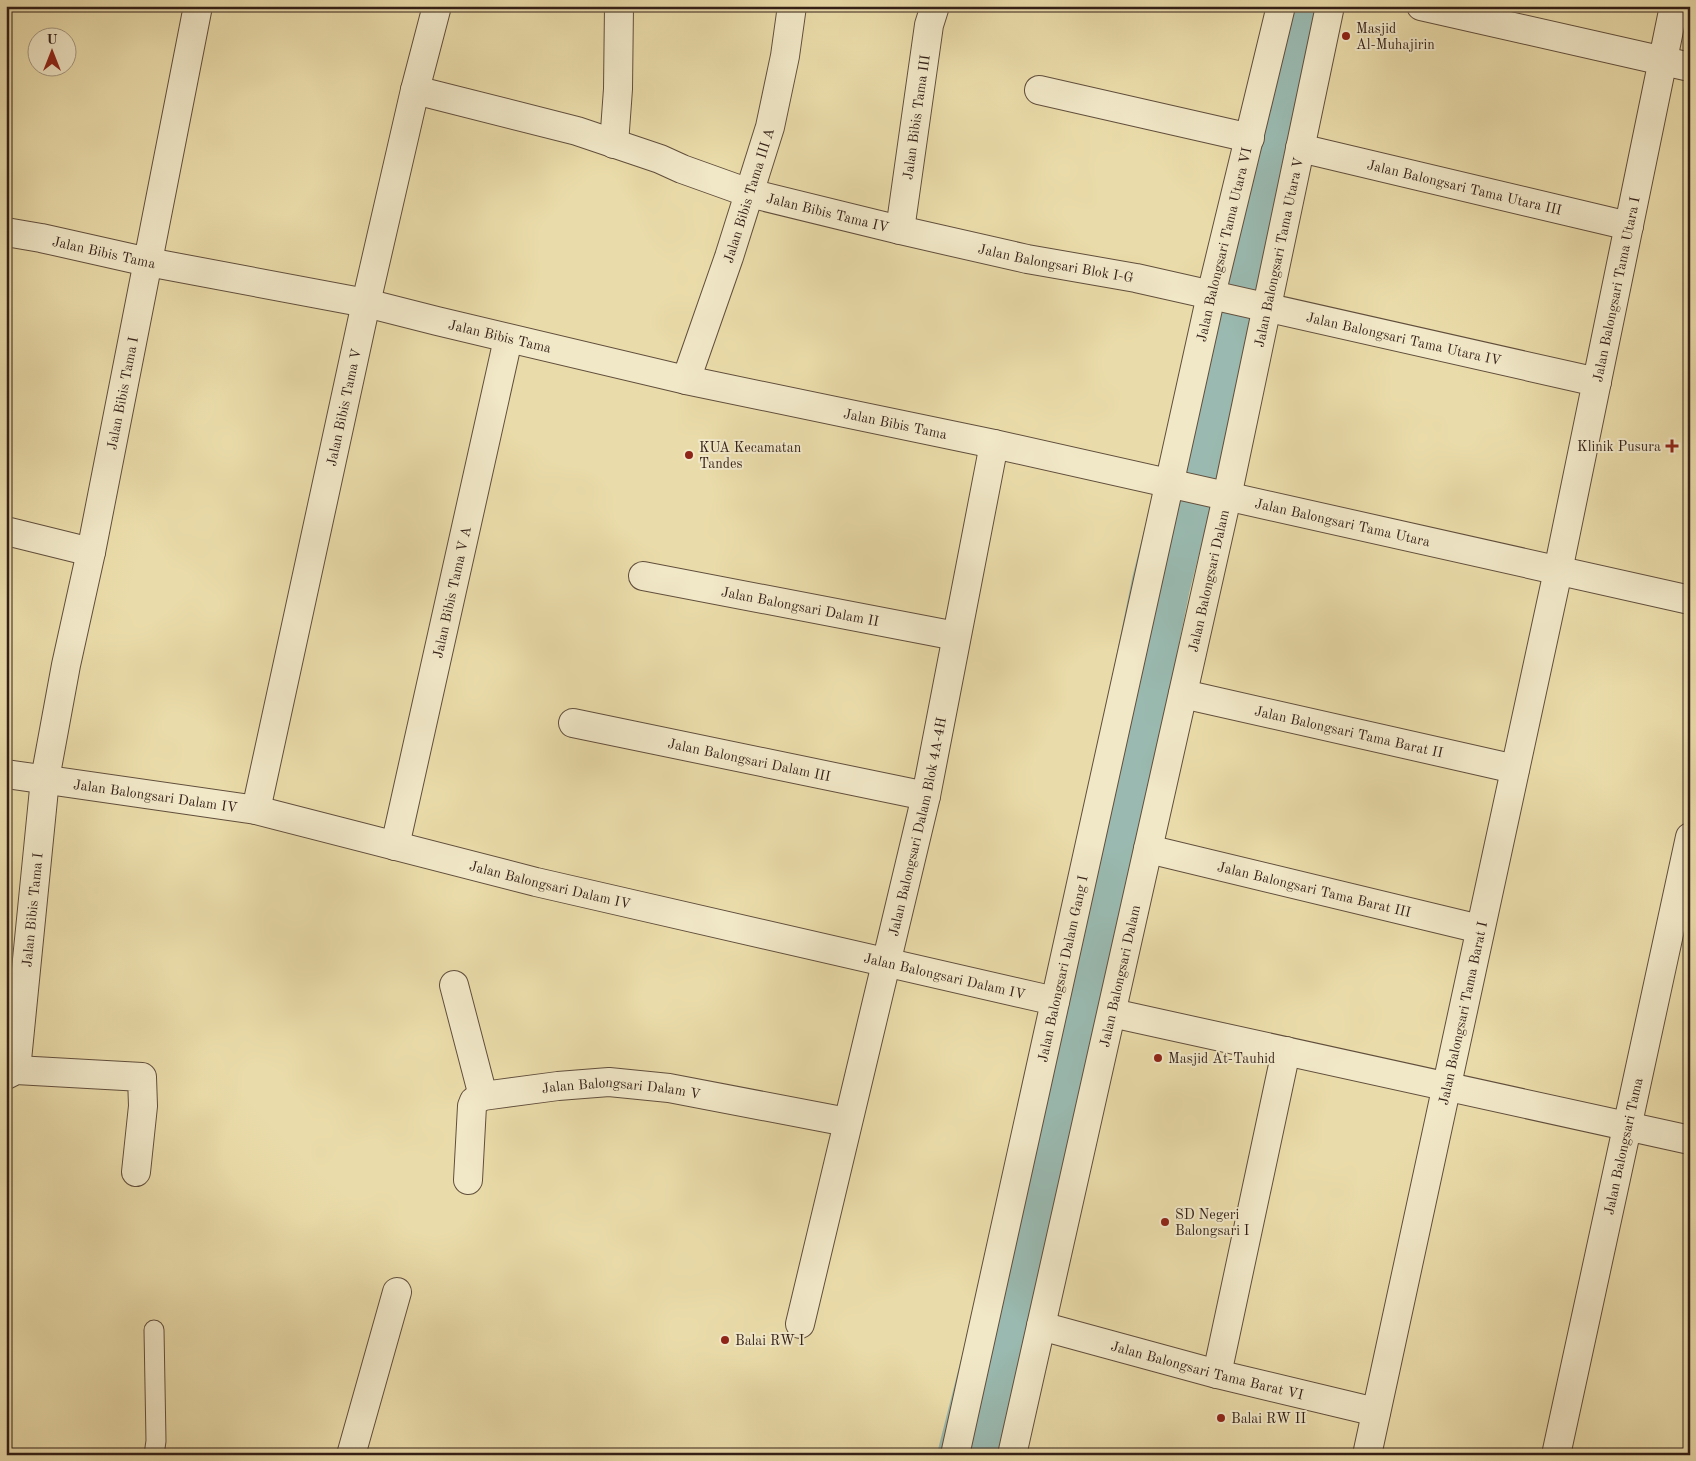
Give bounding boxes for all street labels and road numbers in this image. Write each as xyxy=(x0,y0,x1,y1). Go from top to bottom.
street label: Jalan Bibis Tama III xyxy=(901,54,933,181)
street label: Jalan Bibis Tama III A xyxy=(722,126,777,265)
street label: Jalan Balongsari Tama Utara VI xyxy=(1195,146,1255,343)
street label: Jalan Balongsari Tama Utara V xyxy=(1253,156,1306,349)
street label: Jalan Balongsari Tama Utara III xyxy=(1365,158,1563,218)
street label: Jalan Bibis Tama IV xyxy=(765,191,890,235)
street label: Jalan Balongsari Tama Utara I xyxy=(1591,196,1643,383)
street label: Jalan Bibis Tama xyxy=(51,235,157,271)
street label: Jalan Balongsari Blok I-G xyxy=(977,242,1135,285)
street label: Jalan Balongsari Tama Utara IV xyxy=(1305,311,1503,368)
street label: Jalan Bibis Tama xyxy=(447,318,553,356)
street label: Jalan Bibis Tama I xyxy=(105,336,141,451)
street label: Jalan Bibis Tama V xyxy=(325,347,364,468)
street label: Jalan Bibis Tama xyxy=(842,407,948,442)
street label: Jalan Balongsari Tama Utara xyxy=(1253,497,1431,550)
street label: Jalan Balongsari Dalam xyxy=(1186,509,1232,653)
street label: Jalan Bibis Tama V A xyxy=(431,525,474,660)
street label: Jalan Balongsari Dalam II xyxy=(720,585,880,629)
street label: Jalan Balongsari Tama Barat II xyxy=(1253,704,1444,761)
street label: Jalan Balongsari Dalam Blok 4A-4H xyxy=(887,716,949,938)
street label: Jalan Balongsari Dalam III xyxy=(666,737,832,784)
street label: Jalan Balongsari Dalam IV xyxy=(72,778,238,815)
street label: Jalan Bibis Tama I xyxy=(20,852,46,968)
street label: Jalan Balongsari Dalam IV xyxy=(468,859,632,912)
street label: Jalan Balongsari Tama Barat III xyxy=(1216,860,1412,920)
street label: Jalan Balongsari Dalam Gang I xyxy=(1036,874,1091,1064)
street label: Jalan Balongsari Dalam xyxy=(1098,904,1143,1049)
street label: Jalan Balongsari Tama Barat I xyxy=(1437,920,1490,1106)
street label: Jalan Balongsari Dalam IV xyxy=(862,951,1027,1002)
street label: Jalan Balongsari Dalam V xyxy=(541,1076,702,1102)
street label: Jalan Balongsari Tama xyxy=(1602,1077,1646,1216)
street label: Jalan Balongsari Tama Barat VI xyxy=(1109,1339,1305,1402)

